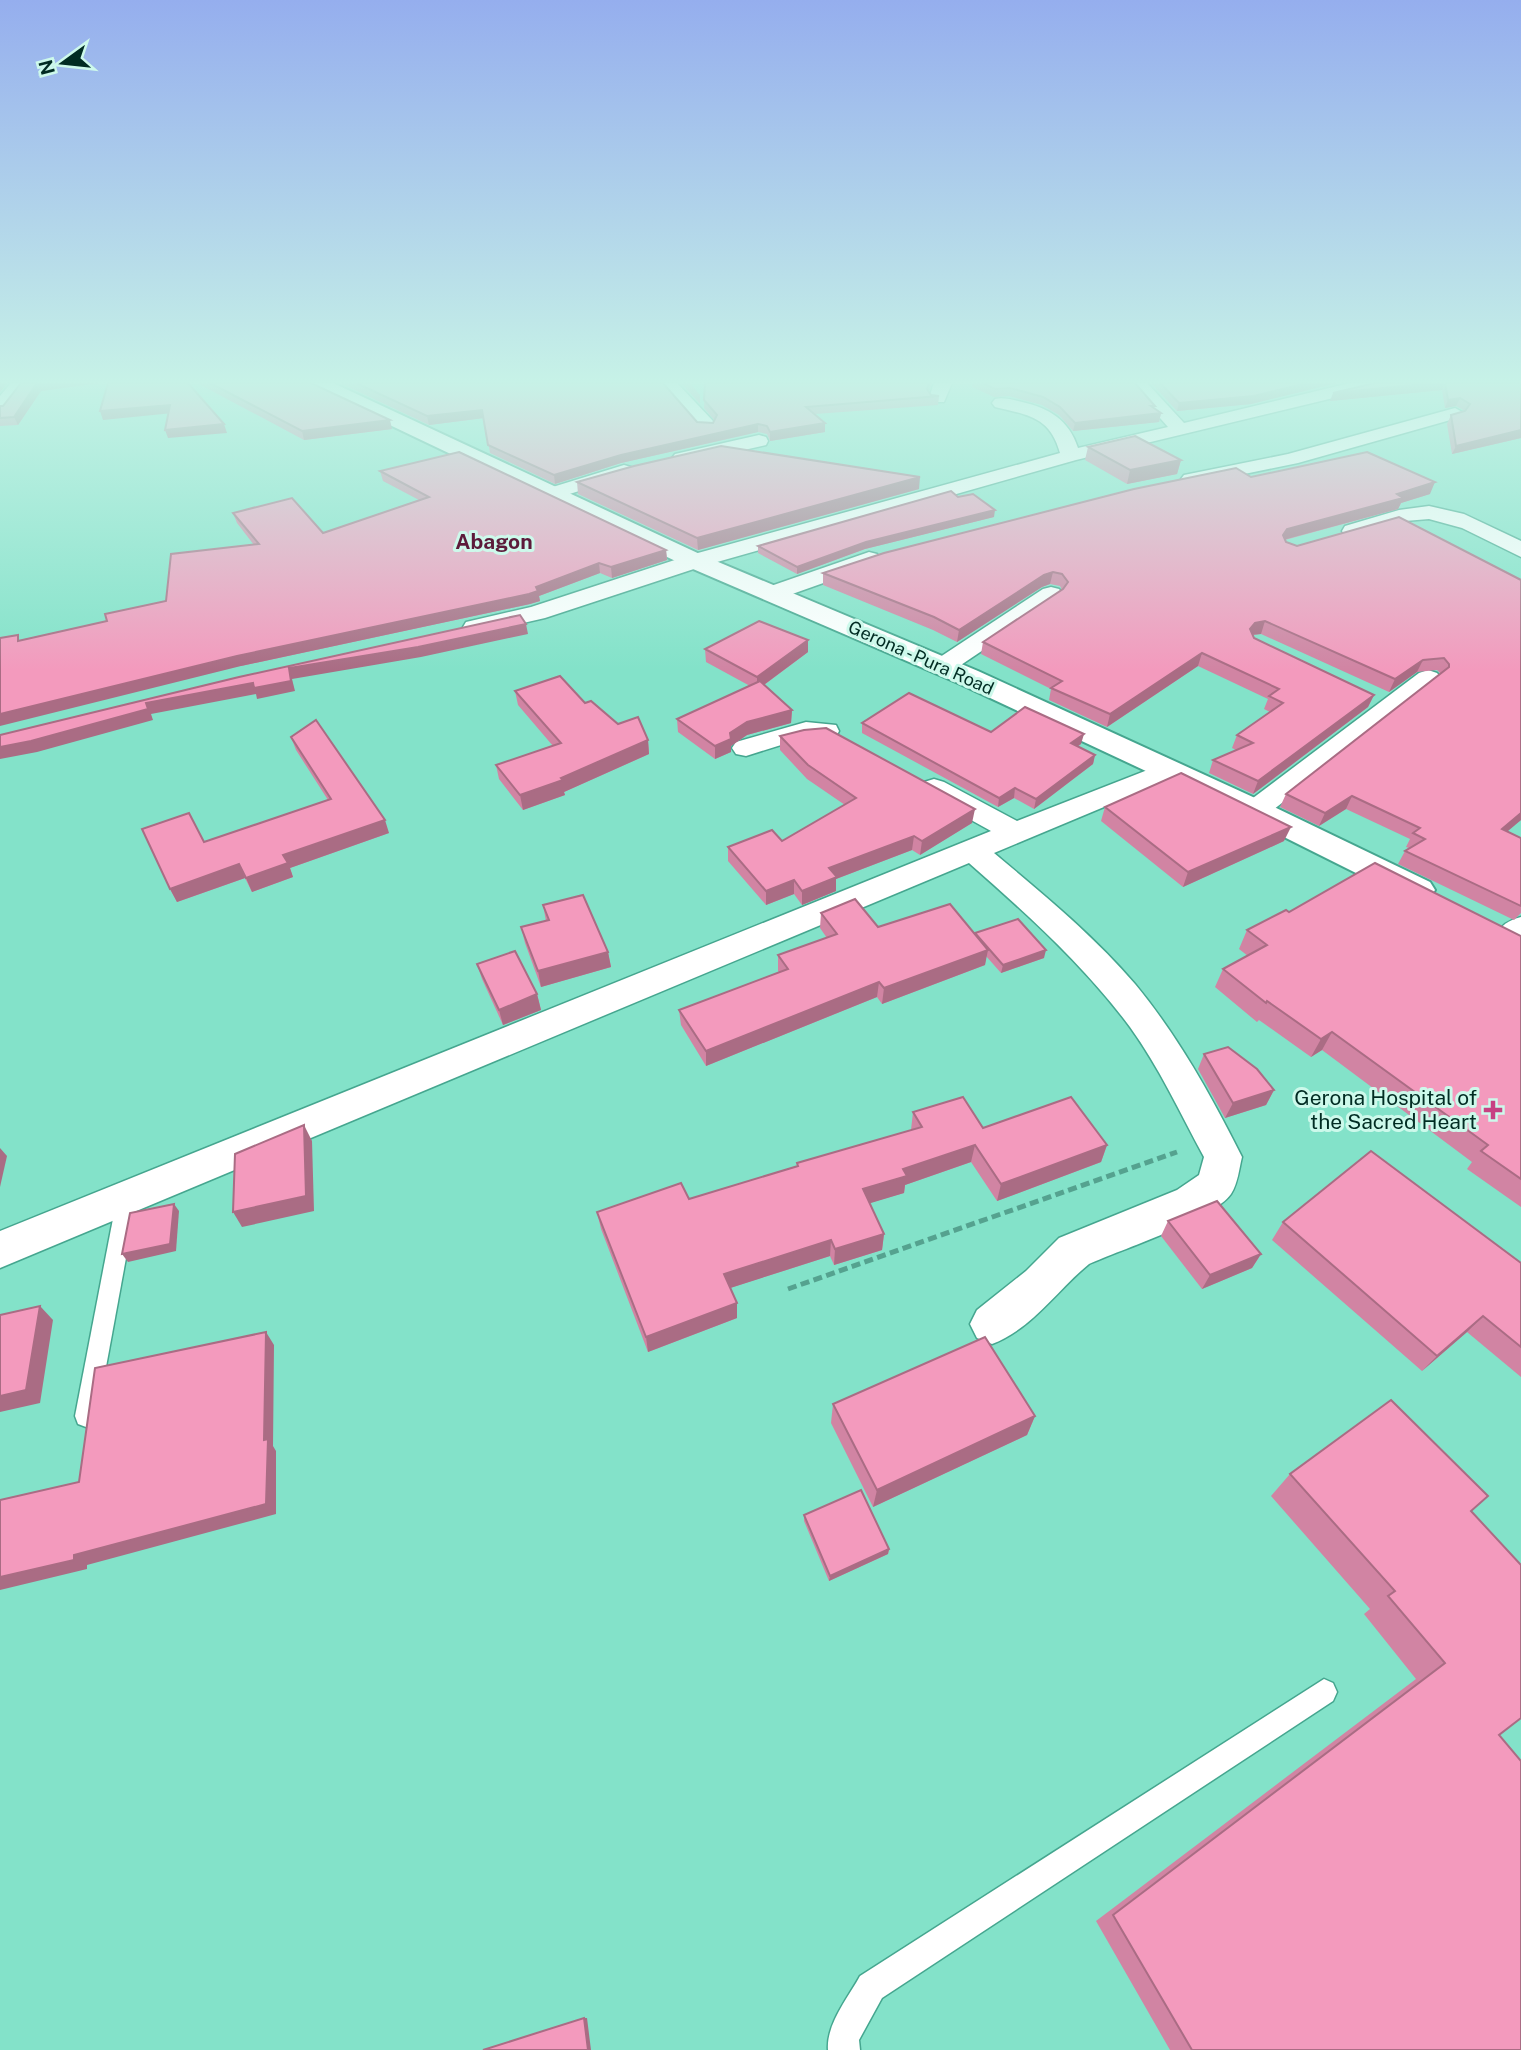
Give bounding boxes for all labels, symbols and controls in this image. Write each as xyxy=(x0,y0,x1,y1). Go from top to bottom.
north arrow xyxy=(28,28,98,98)
text: N xyxy=(34,57,59,77)
district label: Abagon xyxy=(455,529,533,554)
street label: Gerona - Pura Road xyxy=(845,616,997,699)
place label: Gerona Hospital of the Sacred Heart xyxy=(1294,1085,1477,1134)
marker: Gerona Hospital of the Sacred Heart xyxy=(1483,1100,1503,1120)

